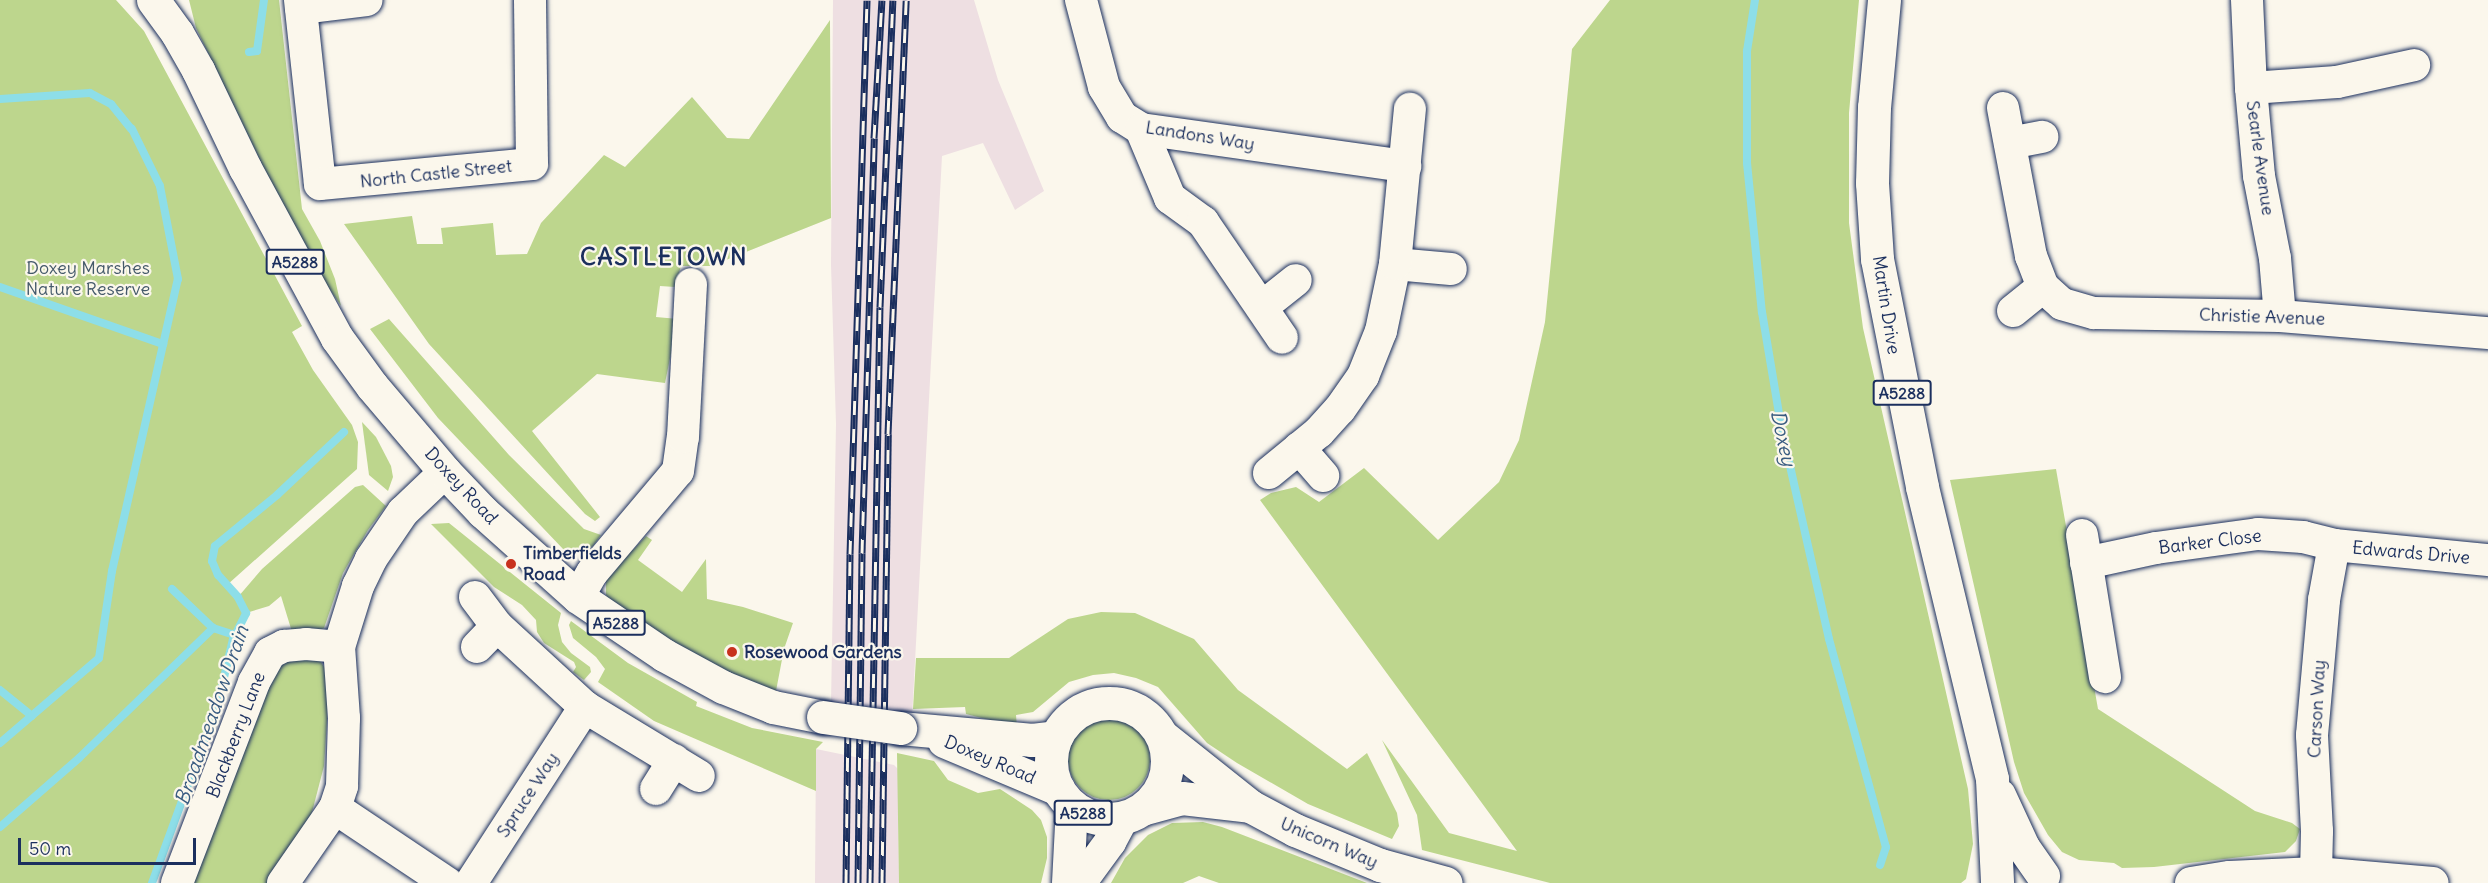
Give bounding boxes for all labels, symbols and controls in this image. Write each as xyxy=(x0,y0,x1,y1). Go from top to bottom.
street label: Searle Avenue xyxy=(2241,99,2279,217)
street label: Landons Way xyxy=(1144,117,1256,155)
street label: North Castle Street xyxy=(359,155,513,193)
district label: CASTLETOWN xyxy=(580,243,748,271)
road number: A5288 xyxy=(265,249,325,275)
street label: Martin Drive xyxy=(1868,254,1904,356)
park label: Doxey Marshes Nature Reserve xyxy=(26,258,150,300)
street label: Christie Avenue xyxy=(2199,304,2325,330)
road number: A5288 xyxy=(1872,380,1932,406)
water label: Doxey xyxy=(1766,408,1802,468)
street label: Doxey Road xyxy=(420,443,502,529)
street label: Barker Close xyxy=(2157,525,2263,559)
street label: Edwards Drive xyxy=(2351,537,2471,569)
place label: Timberfields Road xyxy=(523,543,622,586)
marker: Timberfields Road xyxy=(504,557,518,571)
road number: A5288 xyxy=(586,610,646,636)
water label: Broadmeadow Drain xyxy=(169,622,253,808)
place label: Rosewood Gardens xyxy=(744,641,902,663)
marker: Rosewood Gardens xyxy=(725,645,739,659)
street label: Carson Way xyxy=(2304,659,2330,759)
street label: Blackberry Lane xyxy=(202,669,270,801)
street label: Doxey Road xyxy=(941,731,1039,789)
street label: Spruce Way xyxy=(493,748,563,842)
road number: A5288 xyxy=(1053,800,1113,826)
street label: Unicorn Way xyxy=(1277,813,1381,873)
scale bar xyxy=(21,826,200,864)
text: 50 m xyxy=(29,837,71,860)

